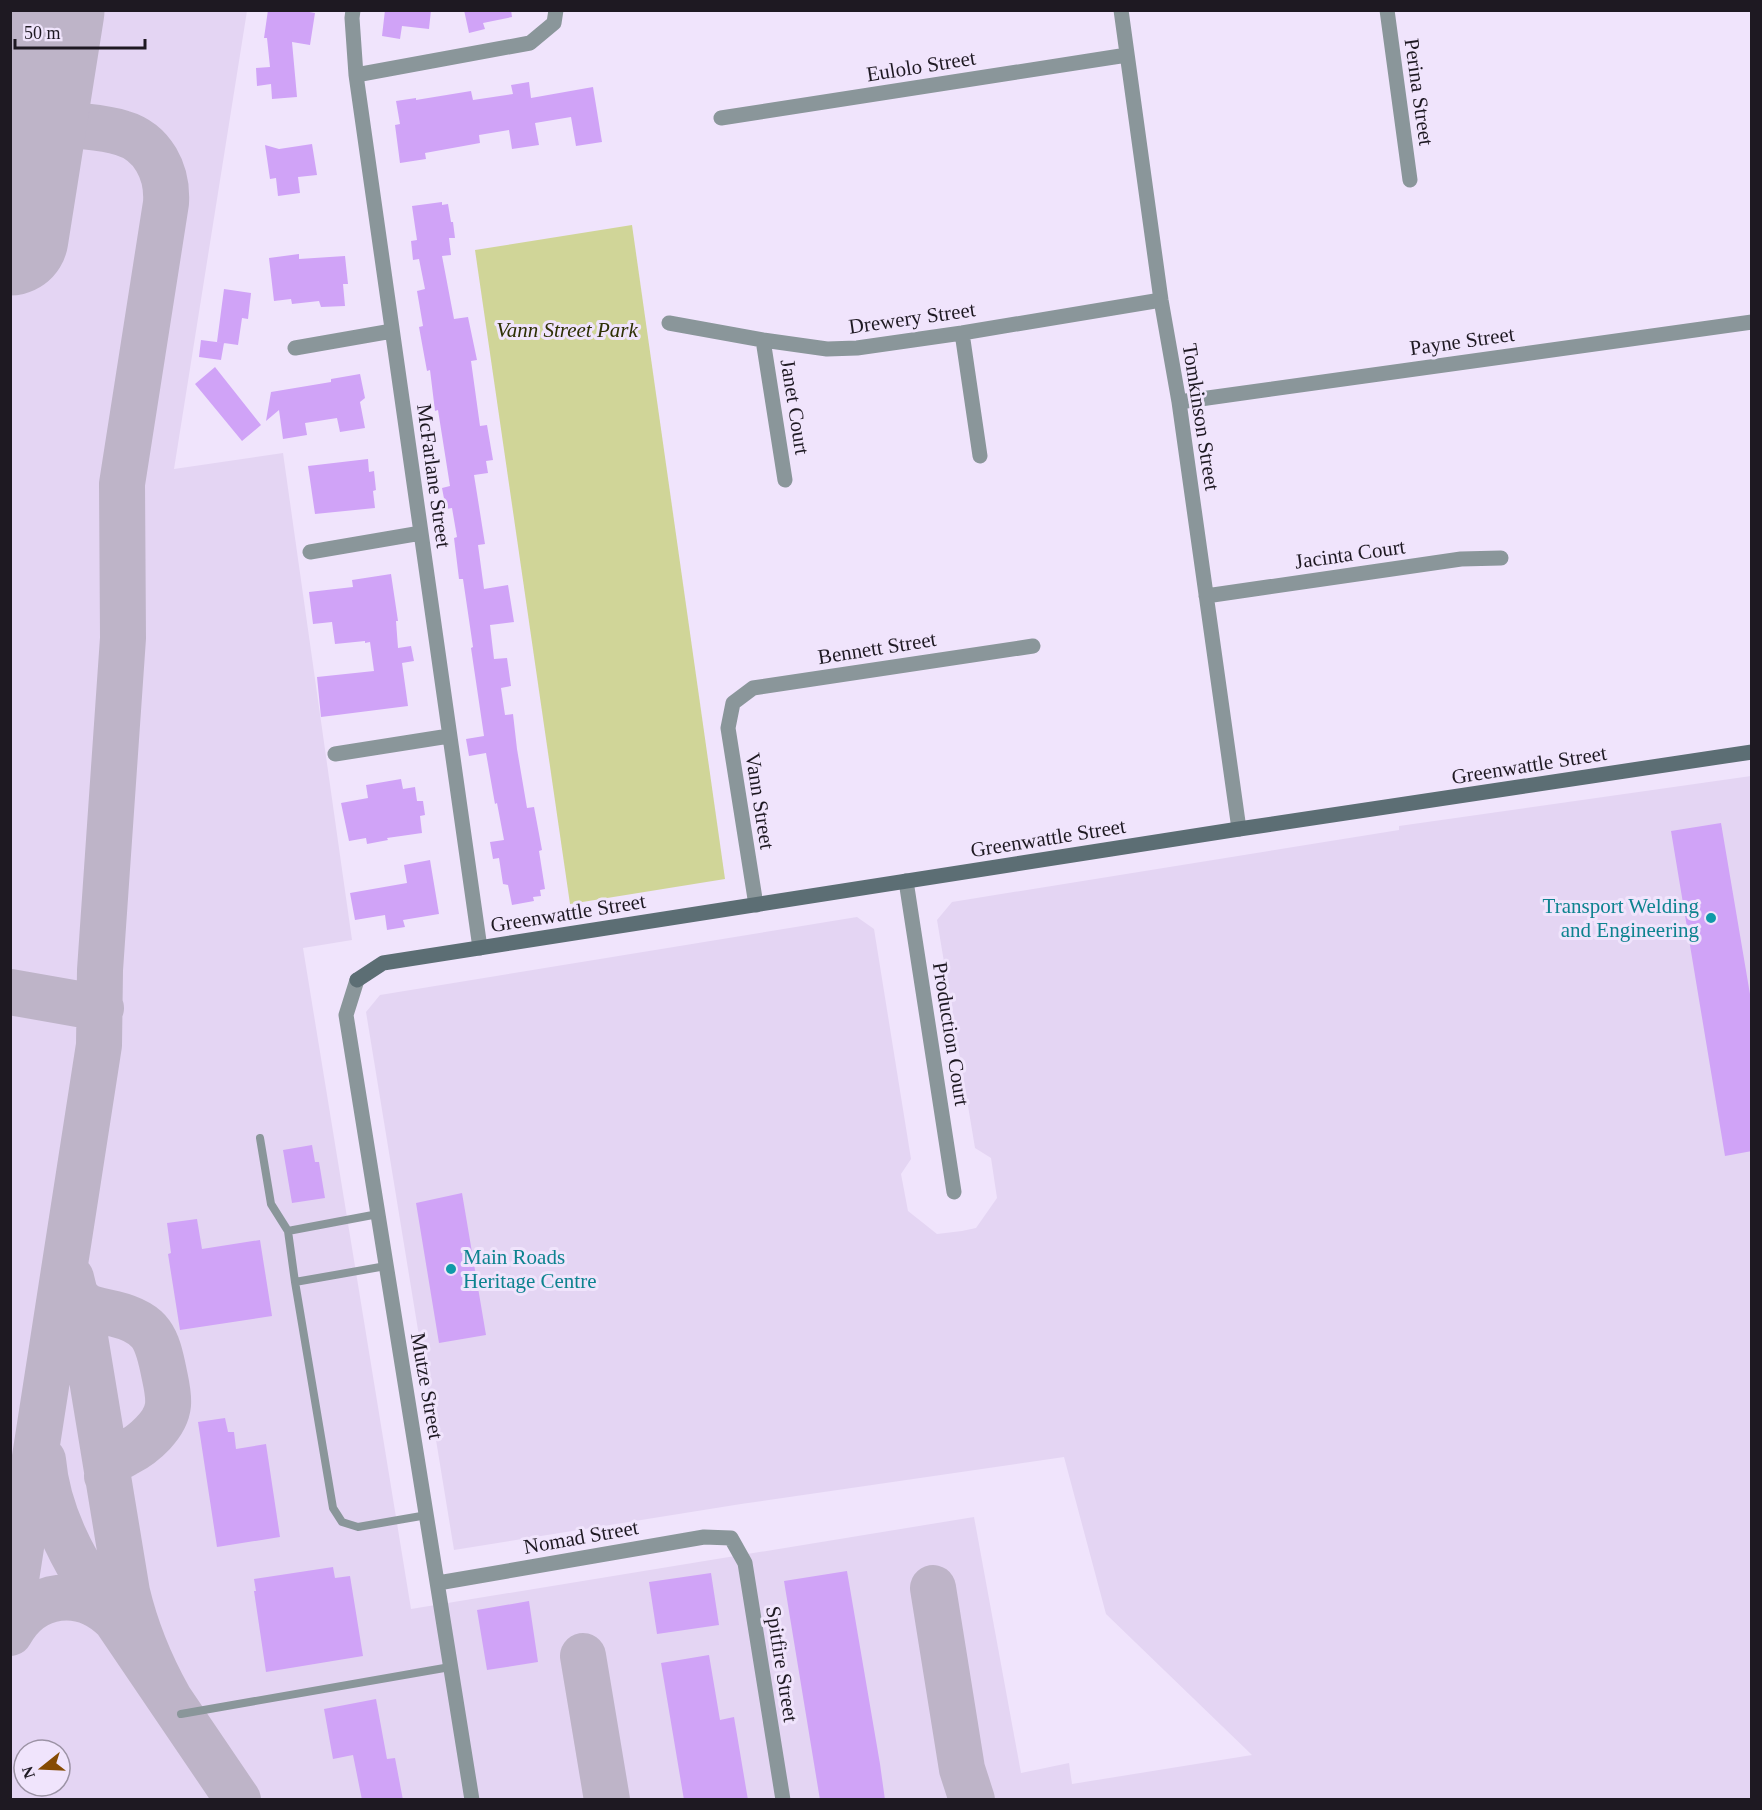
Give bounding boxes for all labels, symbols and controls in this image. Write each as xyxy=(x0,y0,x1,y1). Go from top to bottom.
scale bar xyxy=(15,12,146,50)
text: 50 m xyxy=(24,23,61,43)
street label: Perina Street xyxy=(1400,37,1438,147)
street label: Eulolo Street xyxy=(865,46,977,86)
street label: Drewery Street xyxy=(847,297,977,339)
park label: Vann Street Park xyxy=(496,318,638,342)
street label: Payne Street xyxy=(1408,322,1516,360)
street label: Tomkinson Street xyxy=(1178,342,1224,492)
street label: Janet Court xyxy=(776,358,814,457)
street label: McFarlane Street xyxy=(412,402,456,550)
street label: Jacinta Court xyxy=(1293,534,1407,574)
street label: Bennett Street xyxy=(816,627,938,669)
street label: Greenwattle Street xyxy=(1450,741,1608,789)
street label: Vann Street xyxy=(741,751,779,851)
street label: Greenwattle Street xyxy=(969,814,1127,862)
street label: Greenwattle Street xyxy=(489,889,647,937)
place label: Transport Welding and Engineering xyxy=(1543,894,1699,942)
marker: Transport Welding and Engineering xyxy=(1704,911,1718,925)
street label: Production Court xyxy=(928,960,974,1108)
place label: Main Roads Heritage Centre xyxy=(463,1245,597,1293)
marker: Main Roads Heritage Centre xyxy=(444,1262,458,1276)
street label: Mutze Street xyxy=(406,1331,448,1441)
street label: Nomad Street xyxy=(522,1515,640,1559)
street label: Spitfire Street xyxy=(761,1604,803,1724)
north arrow xyxy=(12,1738,72,1798)
text: N xyxy=(18,1764,38,1781)

